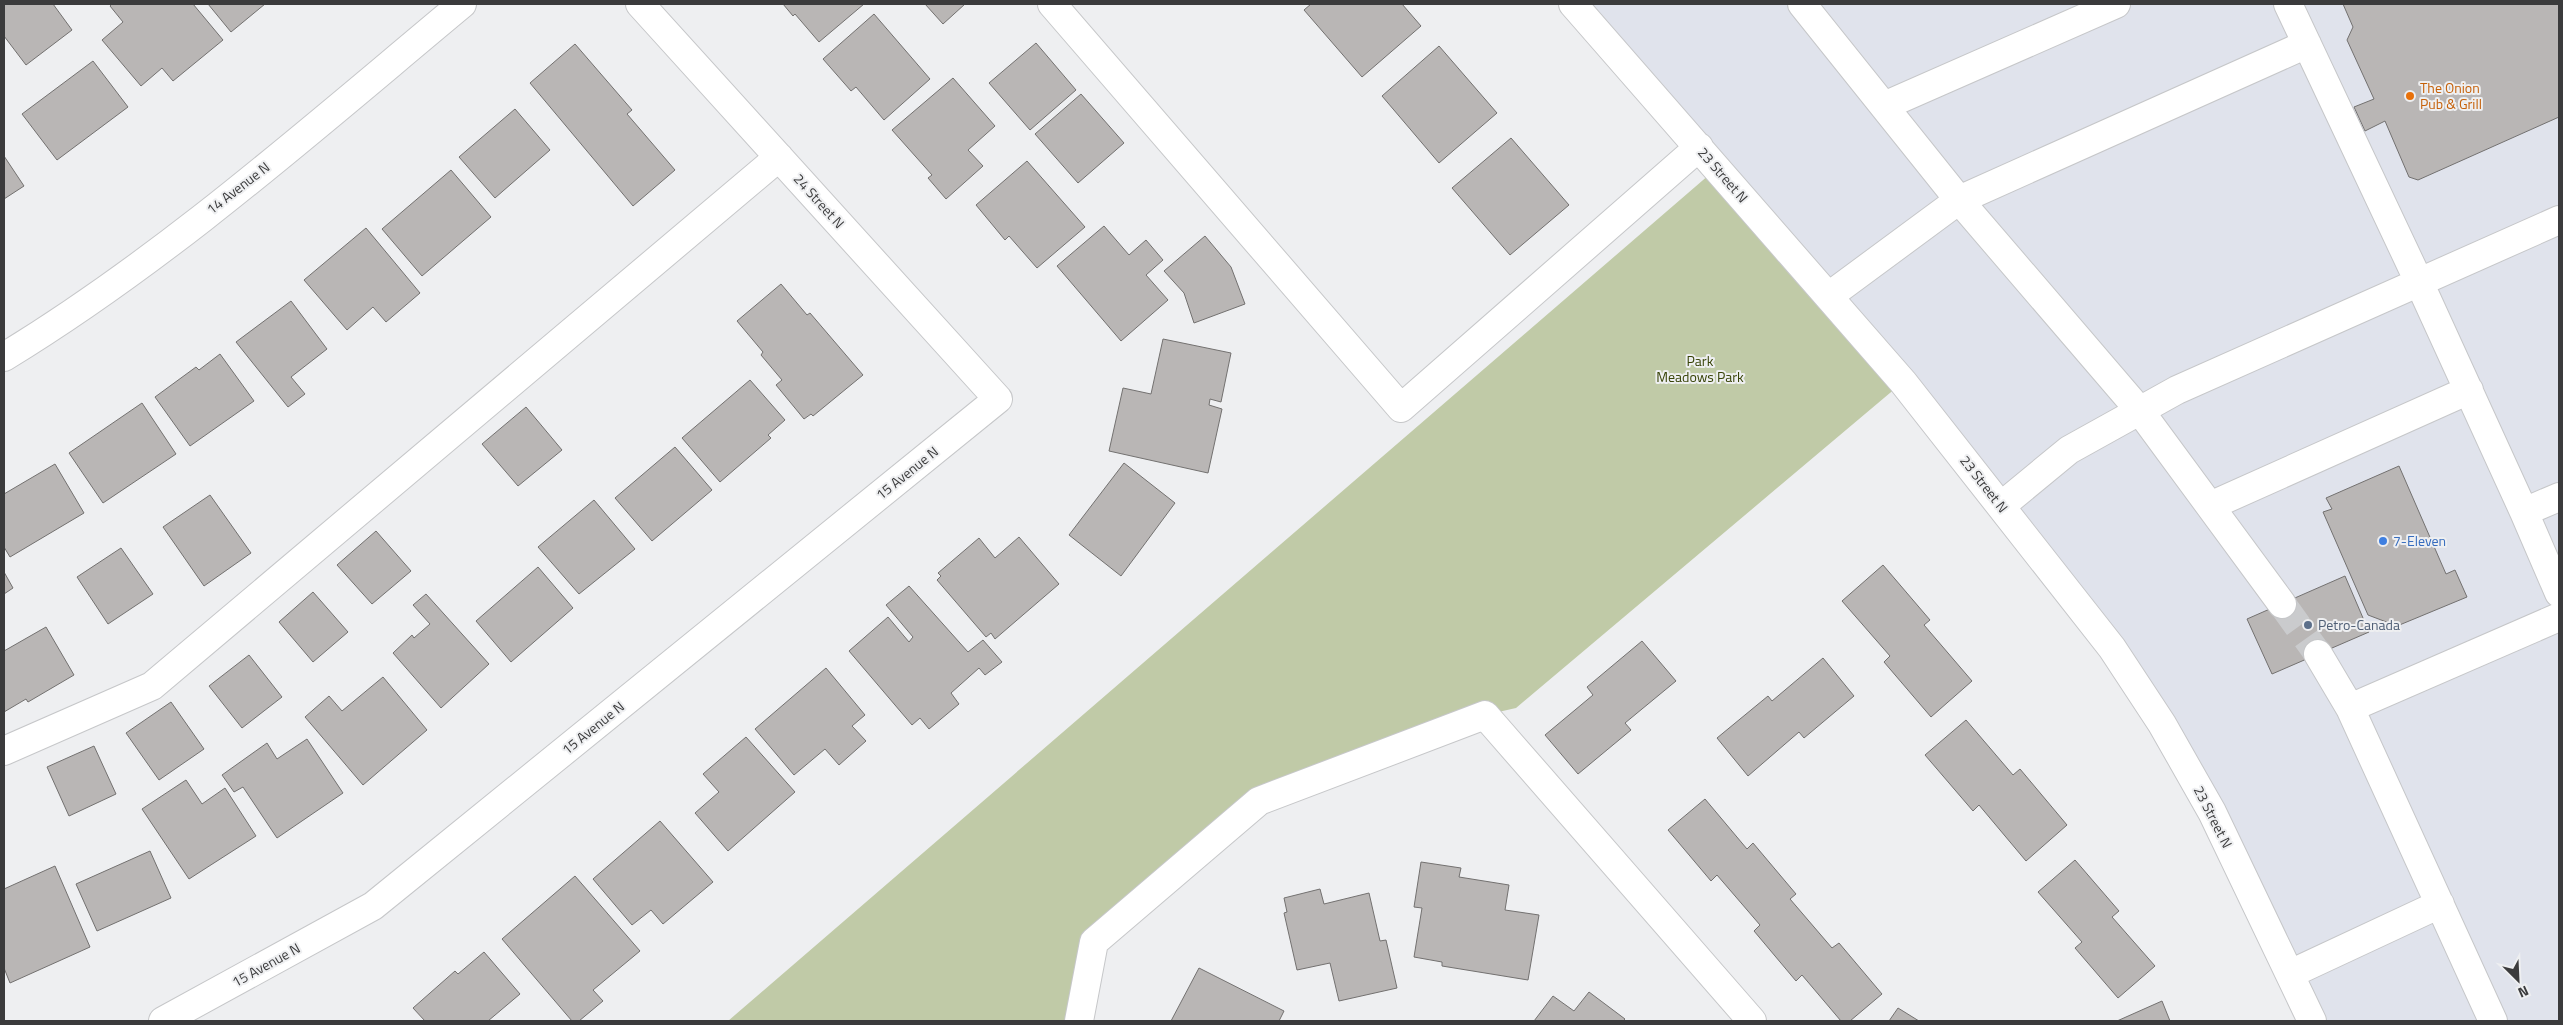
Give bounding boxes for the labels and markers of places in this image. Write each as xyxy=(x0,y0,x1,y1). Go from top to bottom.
place label: The Onion Pub & Grill xyxy=(2420,77,2482,114)
marker: The Onion Pub & Grill xyxy=(2404,90,2416,102)
place label: 7-Eleven xyxy=(2393,530,2446,551)
marker: 7-Eleven xyxy=(2377,535,2389,547)
place label: Petro-Canada xyxy=(2318,614,2400,635)
marker: Petro-Canada xyxy=(2302,619,2314,631)

